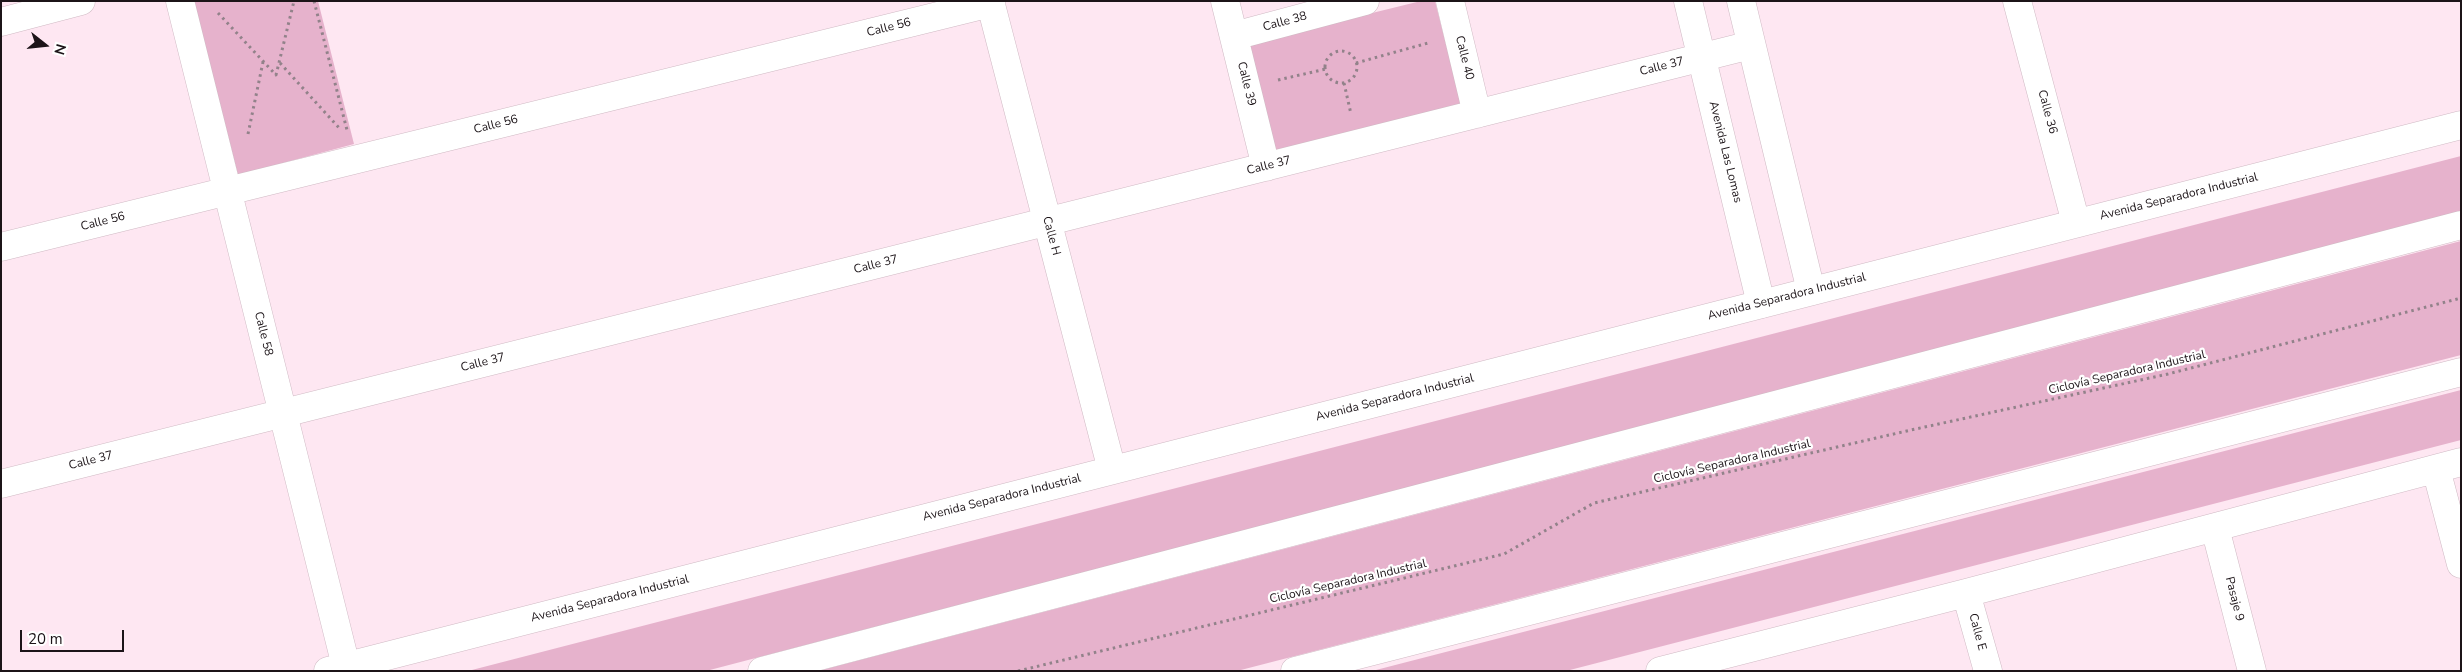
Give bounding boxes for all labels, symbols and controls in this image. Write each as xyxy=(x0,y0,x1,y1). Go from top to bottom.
street label: Calle 38 xyxy=(1261,9,1309,35)
street label: Calle 56 xyxy=(865,16,913,40)
north arrow xyxy=(20,20,70,70)
street label: Calle 40 xyxy=(1452,34,1476,82)
text: N xyxy=(49,42,70,57)
street label: Calle 37 xyxy=(1638,55,1686,79)
street label: Calle 39 xyxy=(1234,60,1258,108)
street label: Calle 36 xyxy=(2034,88,2060,136)
street label: Avenida Las Lomas xyxy=(1705,100,1745,204)
street label: Calle 56 xyxy=(472,113,520,137)
street label: Calle 37 xyxy=(1245,154,1293,178)
street label: Avenida Separadora Industrial xyxy=(2098,170,2260,224)
street label: Calle 56 xyxy=(79,210,127,234)
street label: Calle H xyxy=(1039,215,1063,257)
street label: Calle 37 xyxy=(852,253,900,277)
street label: Avenida Separadora Industrial xyxy=(1706,270,1868,324)
street label: Calle 58 xyxy=(251,310,275,358)
street label: Ciclovía Separadora Industrial xyxy=(2047,348,2207,398)
street label: Calle 37 xyxy=(459,351,507,375)
street label: Avenida Separadora Industrial xyxy=(1314,371,1476,425)
street label: Ciclovía Separadora Industrial xyxy=(1652,437,1812,487)
street label: Calle 37 xyxy=(67,449,115,473)
street label: Avenida Separadora Industrial xyxy=(921,471,1083,525)
street label: Ciclovía Separadora Industrial xyxy=(1268,557,1428,607)
street label: Avenida Separadora Industrial xyxy=(529,572,691,626)
street label: Pasaje 9 xyxy=(2222,575,2246,623)
street label: Calle E xyxy=(1965,612,1989,652)
scale bar xyxy=(22,620,126,652)
text: 20 m xyxy=(28,629,63,649)

